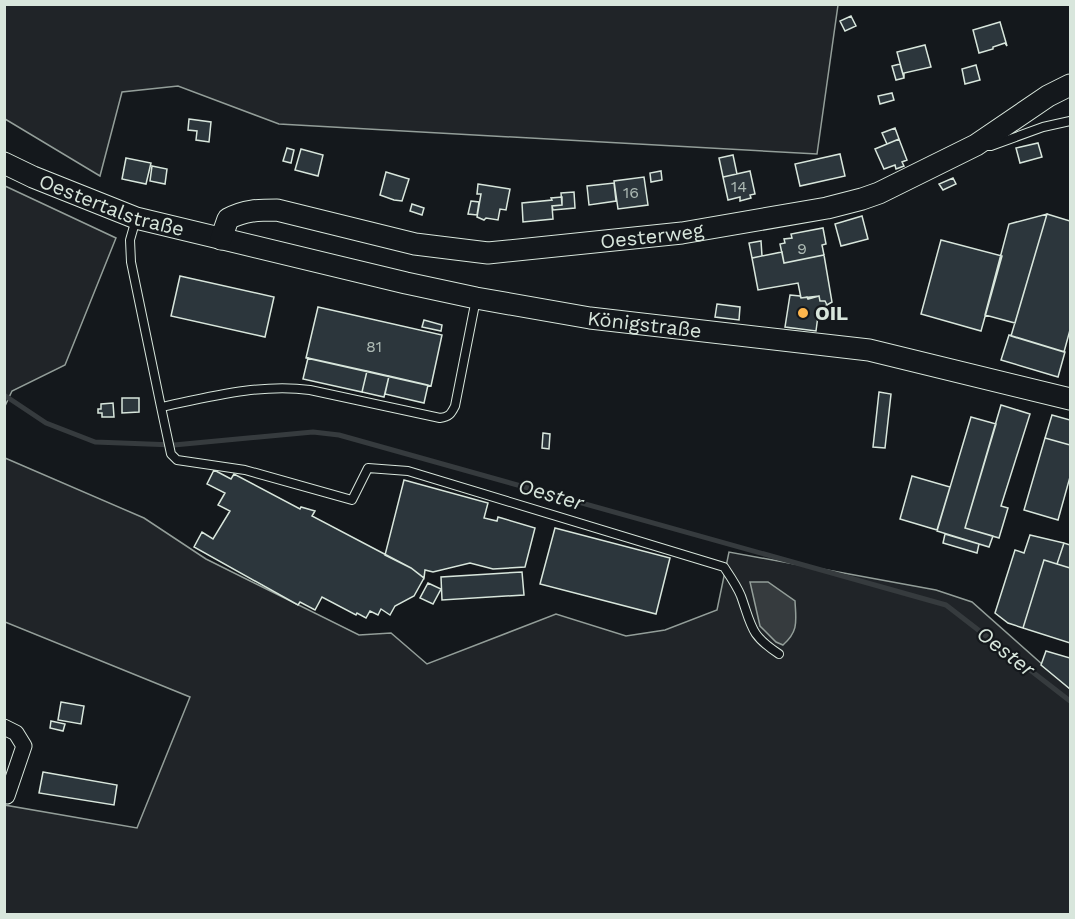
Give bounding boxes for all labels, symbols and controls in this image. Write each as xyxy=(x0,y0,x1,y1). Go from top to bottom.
street label: Oestertalstraße xyxy=(36,169,187,241)
house number: 14 xyxy=(731,177,747,196)
house number: 16 xyxy=(623,183,639,202)
street label: Oesterweg xyxy=(599,217,706,253)
house number: 9 xyxy=(797,239,807,258)
place label: OIL xyxy=(815,301,848,325)
street label: Königstraße xyxy=(586,306,703,343)
marker: OIL xyxy=(796,306,810,320)
house number: 81 xyxy=(366,337,382,356)
water label: Oester xyxy=(515,473,587,515)
water label: Oester xyxy=(972,621,1041,682)

